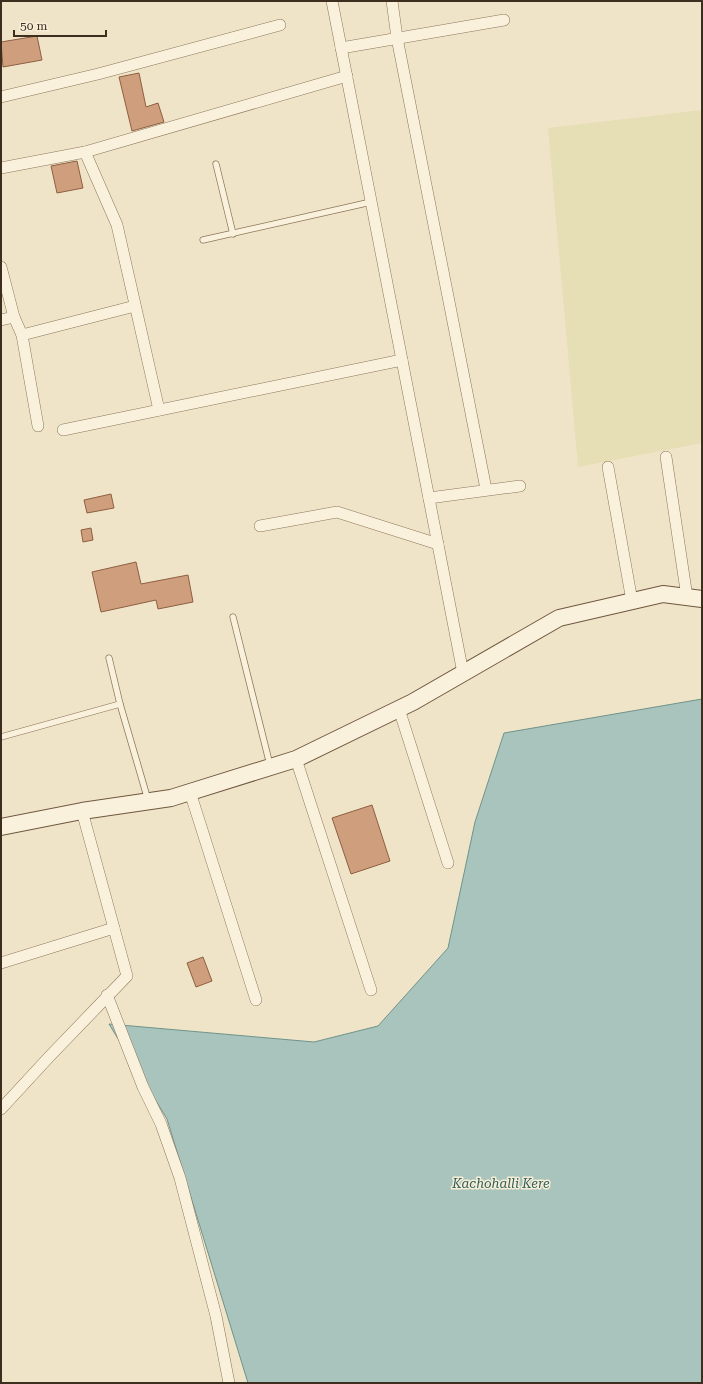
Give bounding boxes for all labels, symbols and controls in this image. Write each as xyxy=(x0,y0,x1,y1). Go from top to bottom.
scale bar xyxy=(14,12,106,38)
text: 50 m xyxy=(20,19,47,33)
water label: Kachohalli Kere xyxy=(451,1176,550,1191)

